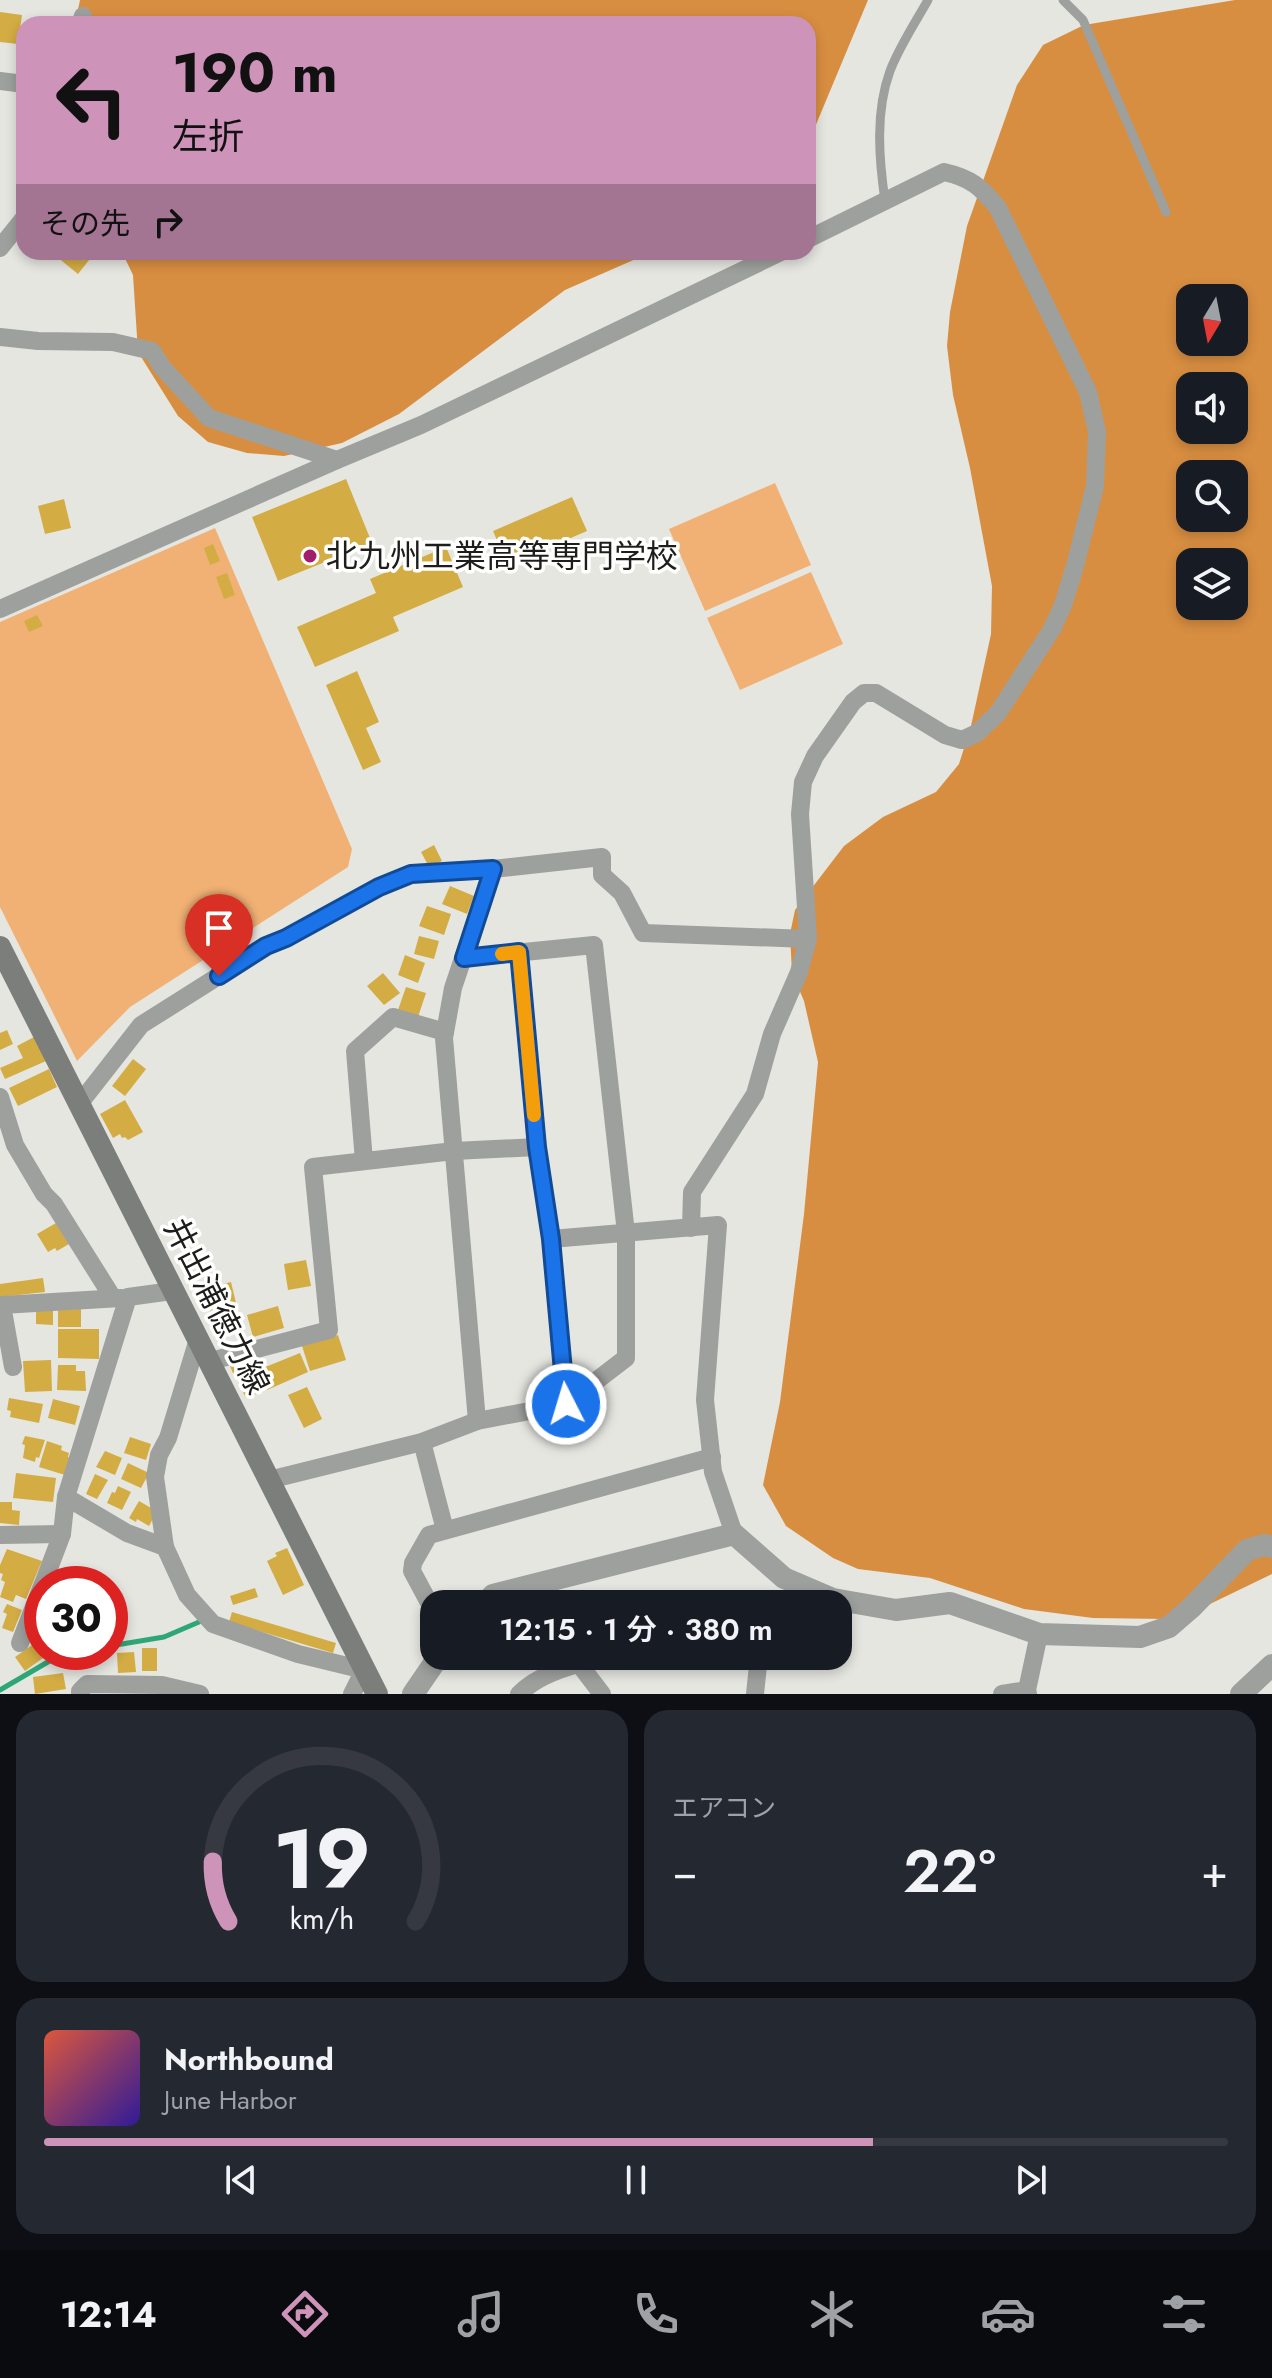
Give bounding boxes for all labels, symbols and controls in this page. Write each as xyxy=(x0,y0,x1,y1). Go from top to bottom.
text: 190 m xyxy=(172,32,338,113)
icon: left xyxy=(40,48,144,152)
text: 左折 xyxy=(172,110,244,162)
icon: right xyxy=(146,200,190,244)
text: その先 xyxy=(40,202,130,245)
north arrow xyxy=(1176,284,1248,356)
map controls xyxy=(1176,284,1248,620)
button: sound xyxy=(1176,372,1248,444)
button: search xyxy=(1176,460,1248,532)
place label: 北九州工業高等専門学校 xyxy=(326,533,678,579)
marker: 北九州工業高等専門学校 xyxy=(301,547,319,565)
button: layers xyxy=(1176,548,1248,620)
pin xyxy=(185,894,253,976)
icon: arrive xyxy=(197,906,241,950)
street label: 井出浦徳力線 xyxy=(153,1210,281,1402)
position arrow xyxy=(524,1362,608,1446)
speed limit sign: 30 xyxy=(24,1566,128,1670)
text: 12:15 · 1 分 · 380 m xyxy=(499,1608,773,1651)
text: エアコン xyxy=(672,1789,776,1827)
text: 19 xyxy=(273,1799,371,1919)
text: 22° xyxy=(903,1828,996,1915)
text: − xyxy=(672,1840,698,1904)
text: + xyxy=(1201,1840,1228,1904)
text: km/h xyxy=(290,1898,354,1940)
text: Northbound xyxy=(164,2038,334,2081)
text: June Harbor xyxy=(164,2081,297,2119)
icon: previous xyxy=(219,2158,263,2202)
icon: pause xyxy=(614,2158,658,2202)
icon: next xyxy=(1009,2158,1053,2202)
icon: directions xyxy=(277,2286,333,2342)
icon: music xyxy=(453,2286,509,2342)
icon: phone xyxy=(628,2286,684,2342)
icon: climate xyxy=(804,2286,860,2342)
icon: car xyxy=(980,2286,1036,2342)
icon: filters xyxy=(1156,2286,1212,2342)
text: 12:14 xyxy=(60,2288,157,2340)

